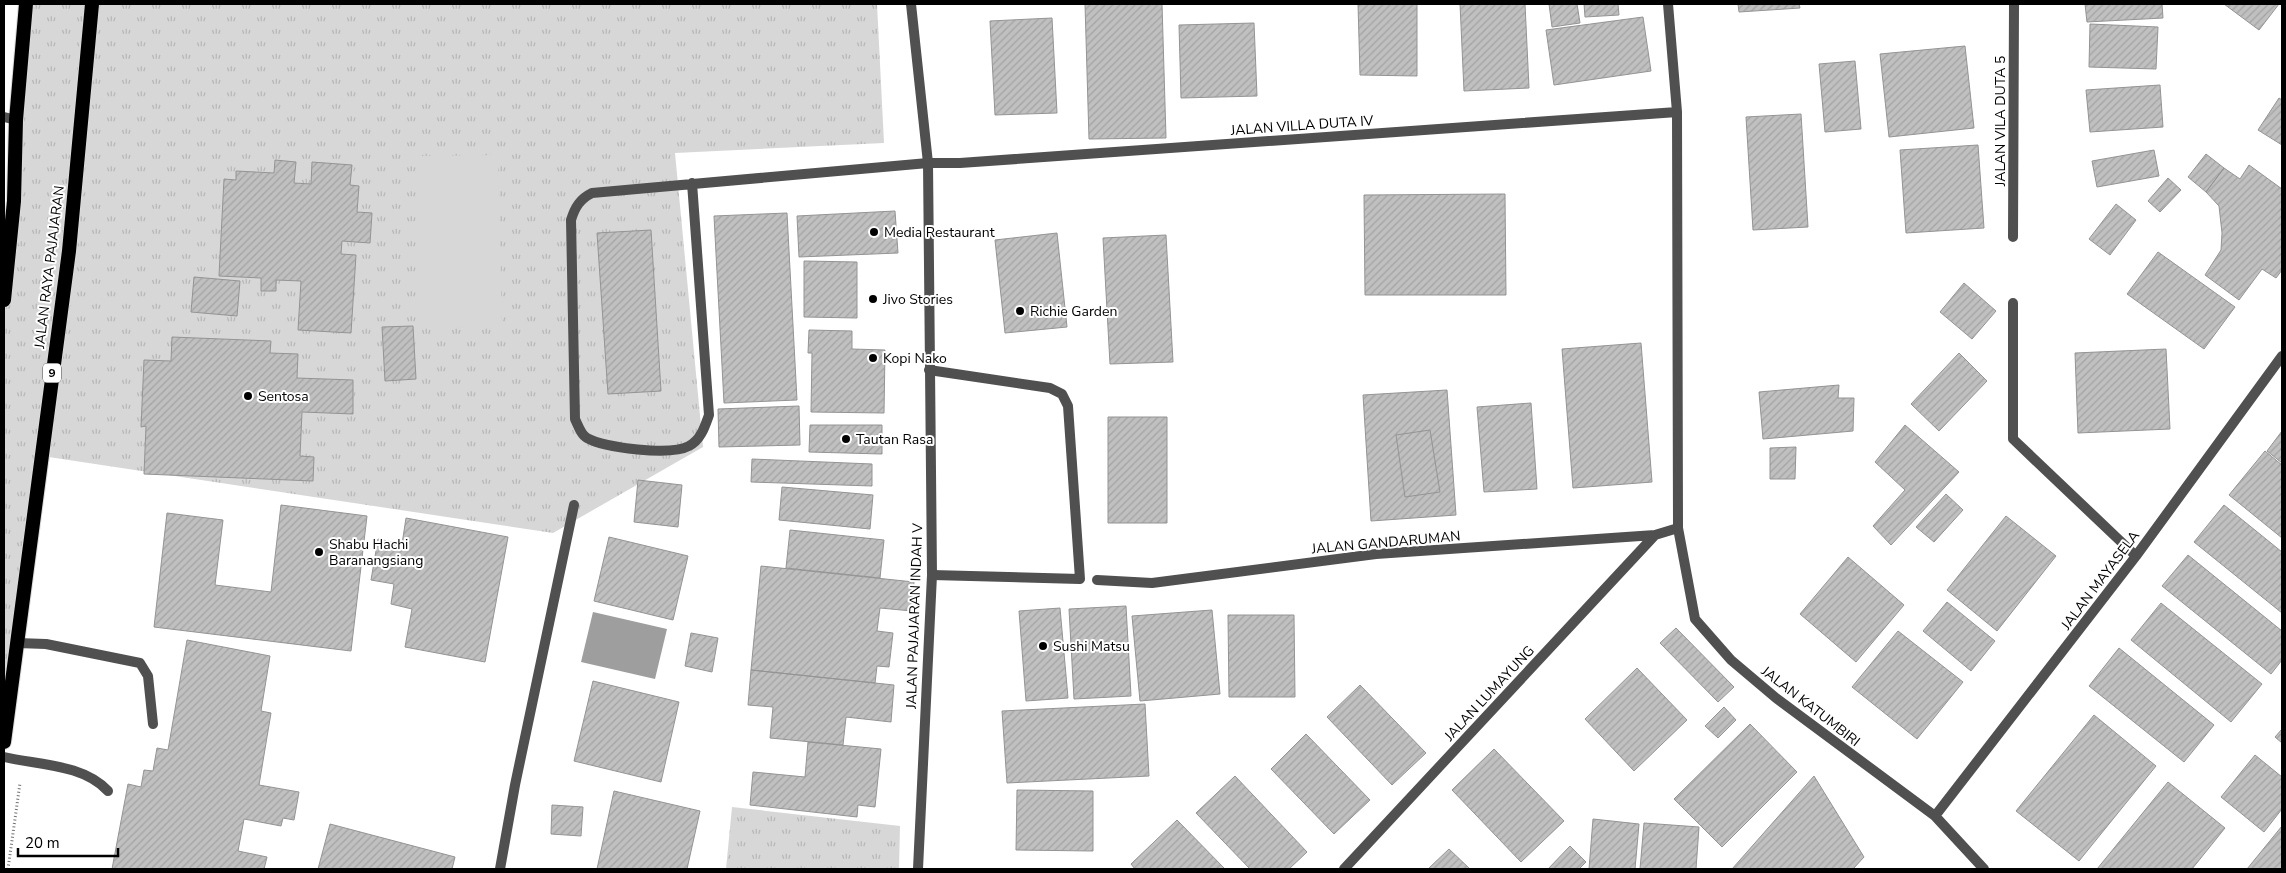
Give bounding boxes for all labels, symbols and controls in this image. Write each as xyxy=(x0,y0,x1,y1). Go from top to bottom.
street label: JALAN VILA DUTA 5 xyxy=(1991,56,2010,187)
street label: JALAN VILLA DUTA IV xyxy=(1229,111,1374,140)
street label: JALAN RAYA PAJAJARAN xyxy=(30,185,69,351)
place label: Media Restaurant xyxy=(884,223,995,242)
marker: Media Restaurant xyxy=(868,226,880,238)
place label: Jivo Stories xyxy=(882,290,953,309)
marker: Jivo Stories xyxy=(867,293,879,305)
place label: Richie Garden xyxy=(1030,302,1117,321)
marker: Richie Garden xyxy=(1014,305,1026,317)
place label: Kopi Nako xyxy=(883,349,947,368)
marker: Kopi Nako xyxy=(867,352,879,364)
road number: 9 xyxy=(43,363,61,382)
place label: Sentosa xyxy=(258,387,309,406)
marker: Sentosa xyxy=(242,390,254,402)
place label: Tautan Rasa xyxy=(856,430,933,449)
marker: Tautan Rasa xyxy=(840,433,852,445)
street label: JALAN PAJAJARAN INDAH V xyxy=(902,522,927,710)
street label: JALAN GANDARUMAN xyxy=(1310,527,1461,559)
street label: JALAN MAYASELA xyxy=(2056,527,2144,634)
place label: Shabu Hachi Baranangsiang xyxy=(329,535,423,570)
marker: Shabu Hachi Baranangsiang xyxy=(313,546,325,558)
place label: Sushi Matsu xyxy=(1053,637,1130,656)
marker: Sushi Matsu xyxy=(1037,640,1049,652)
street label: JALAN LUMAYUNG xyxy=(1439,642,1539,746)
street label: JALAN KATUMBIRI xyxy=(1757,661,1864,751)
scale bar xyxy=(18,826,118,858)
text: 20 m xyxy=(25,833,60,853)

